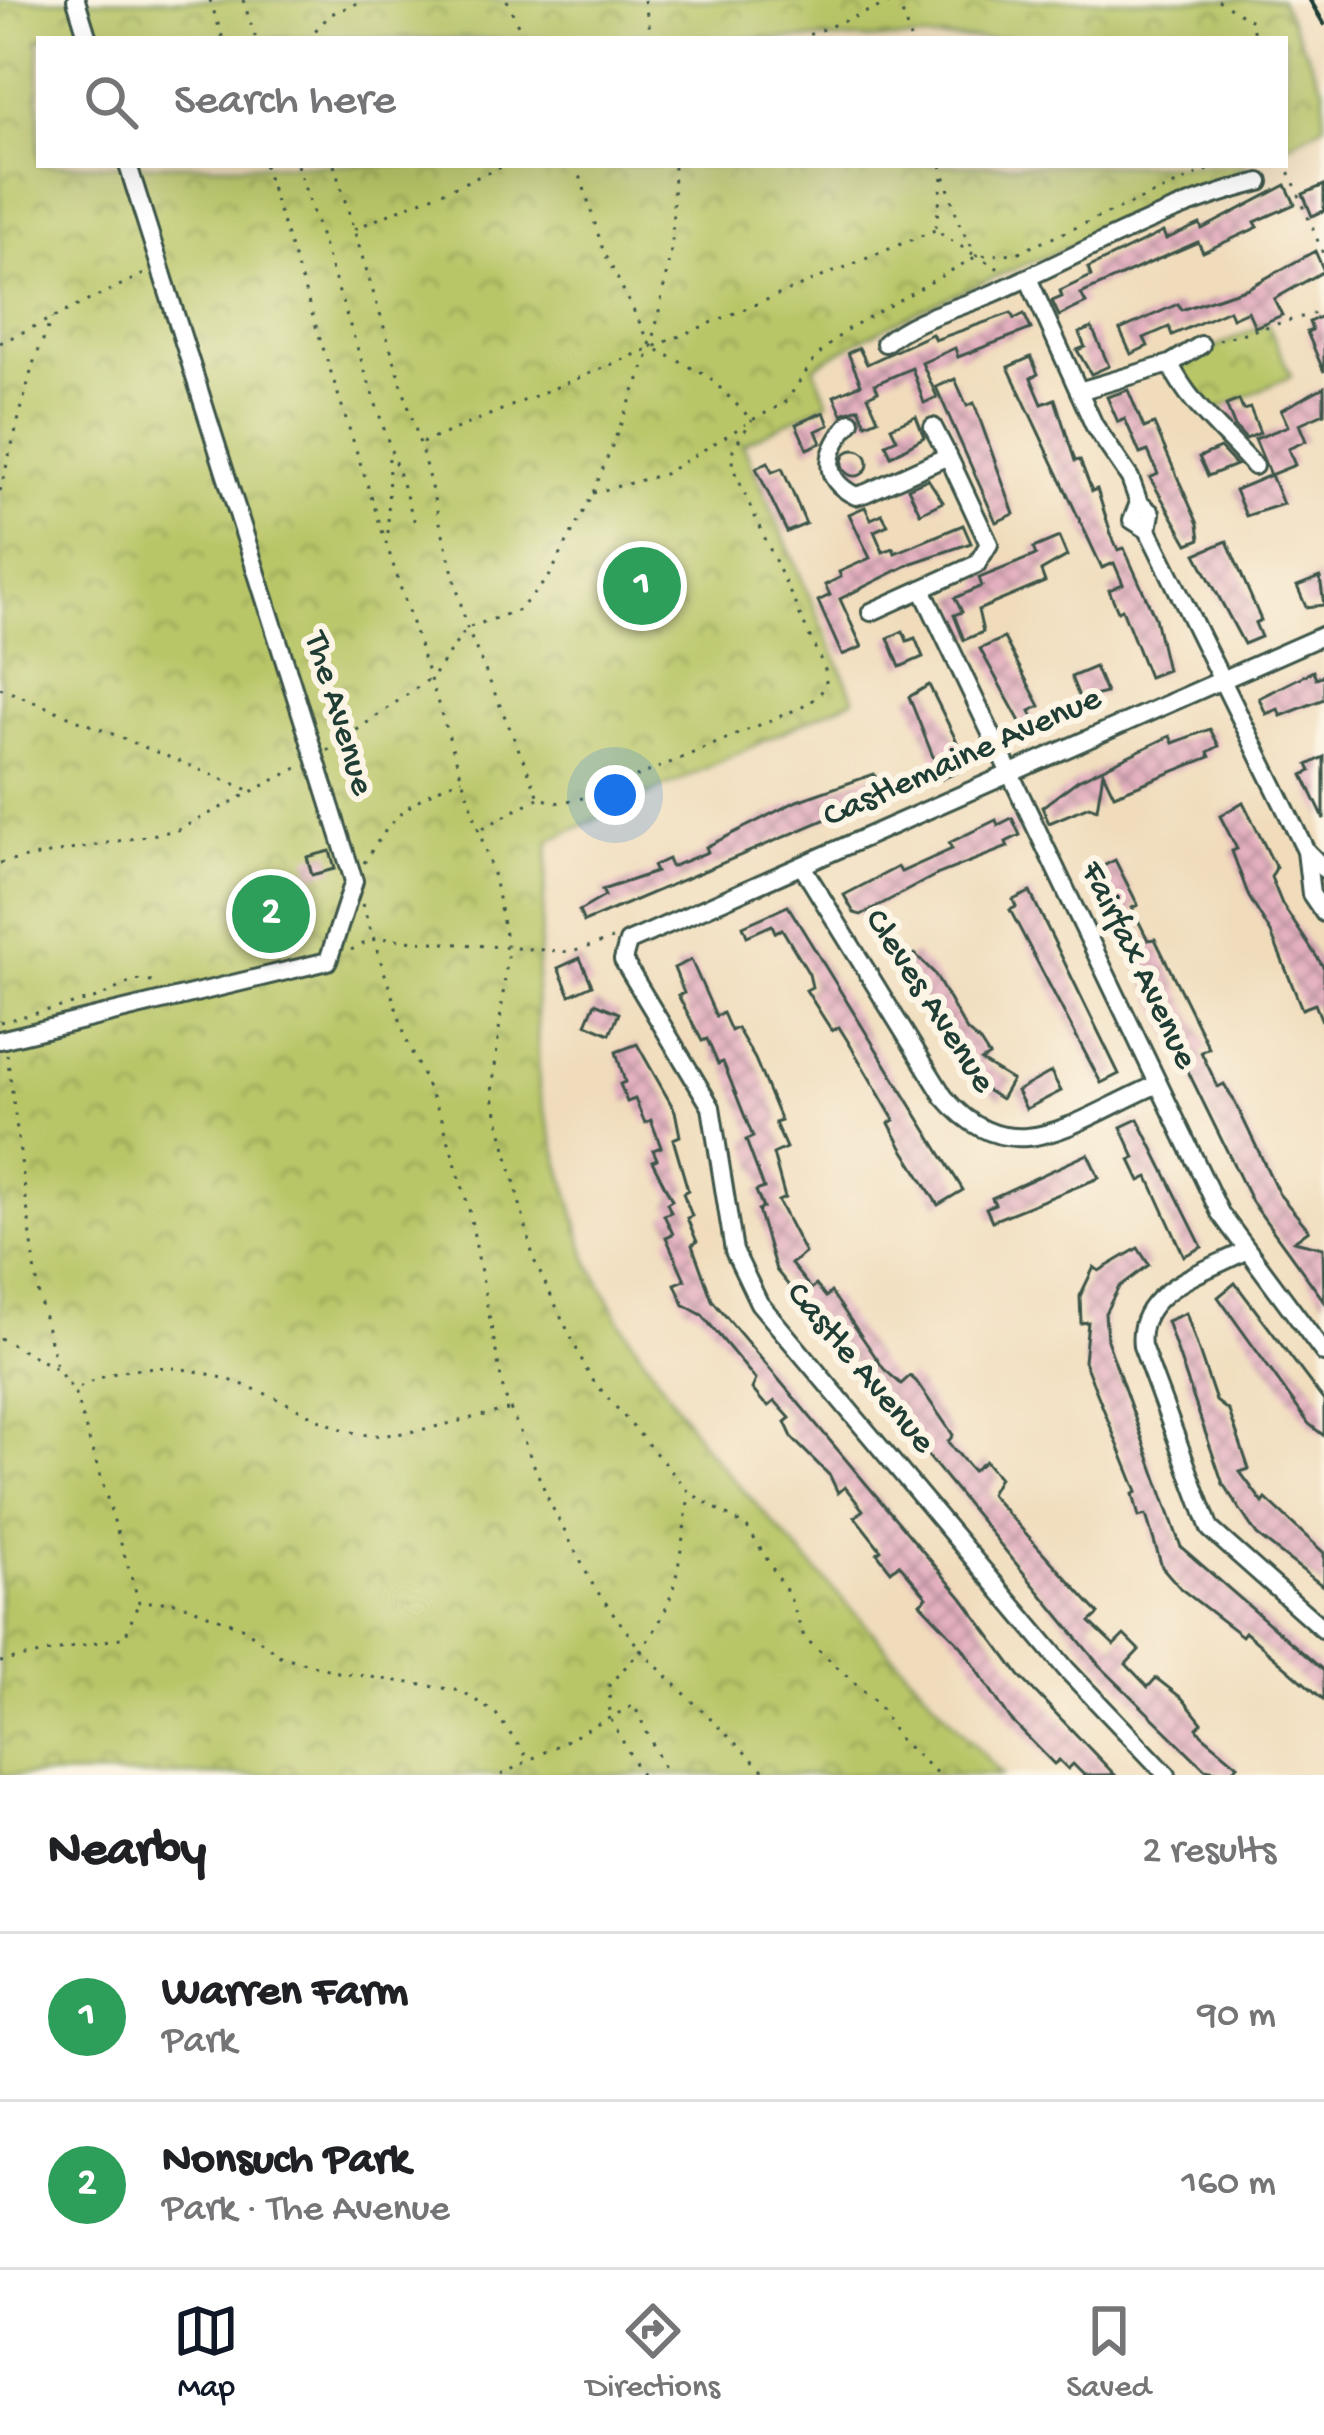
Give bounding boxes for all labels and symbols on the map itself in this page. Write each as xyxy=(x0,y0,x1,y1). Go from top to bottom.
pin: 1 xyxy=(603,541,681,631)
street label: The Avenue xyxy=(291,625,382,801)
street label: Castlemaine Avenue xyxy=(817,678,1109,840)
your location xyxy=(585,765,645,825)
street label: Fairfax Avenue xyxy=(1068,854,1206,1077)
pin: 2 xyxy=(232,869,310,959)
street label: Cleves Avenue xyxy=(853,902,1004,1102)
street label: Castle Avenue xyxy=(775,1274,943,1464)

